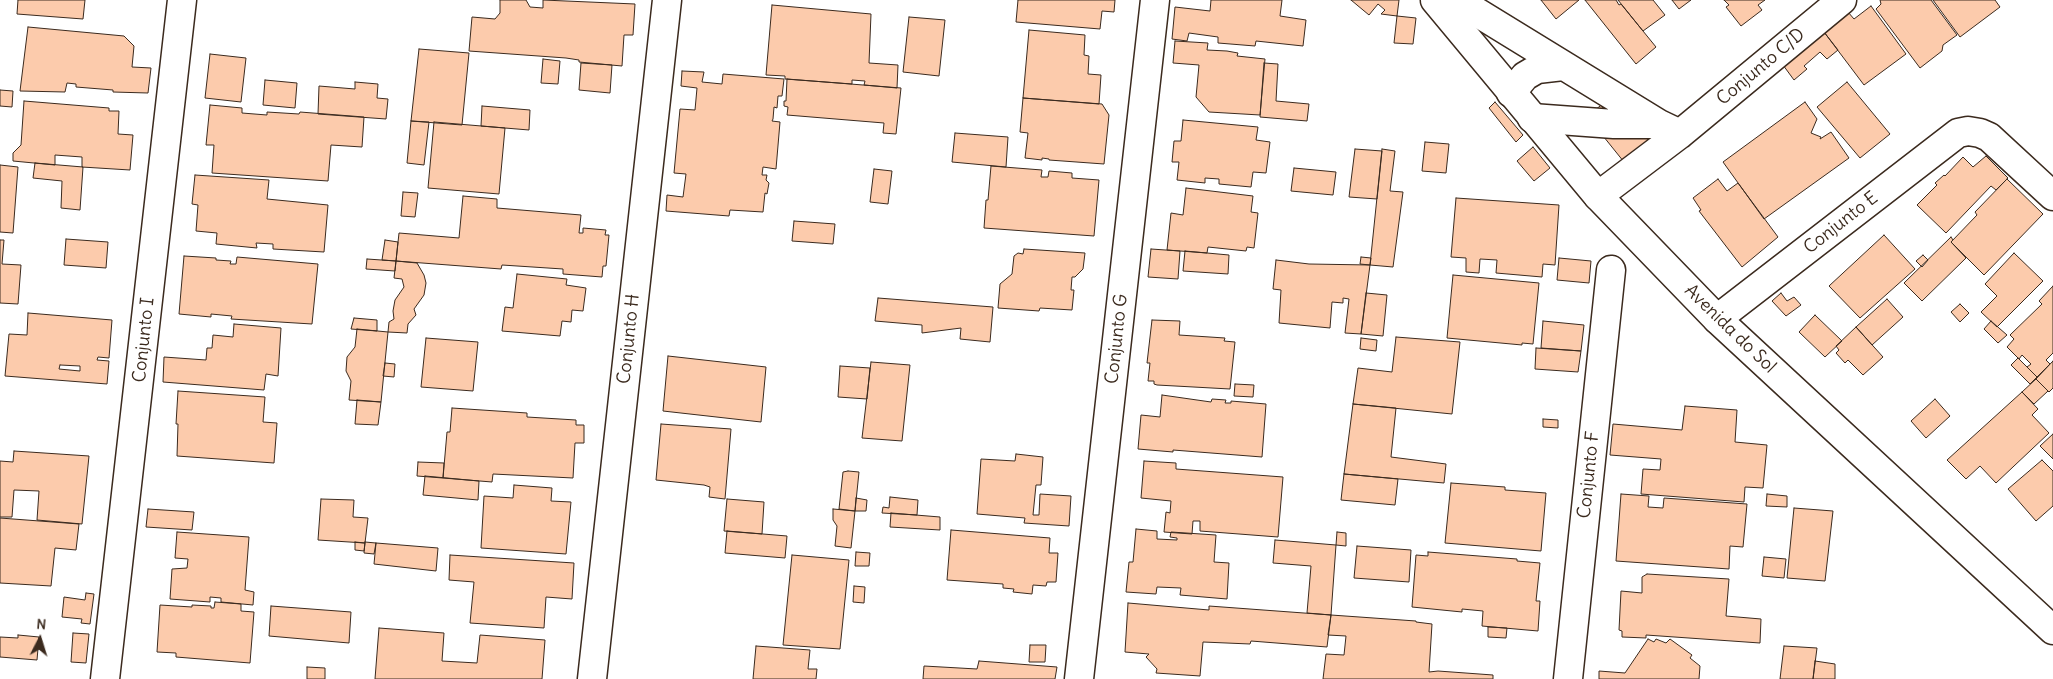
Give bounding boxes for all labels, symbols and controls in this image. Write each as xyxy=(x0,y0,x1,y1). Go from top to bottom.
street label: Conjunto C/D xyxy=(1712,24,1810,110)
street label: Conjunto E xyxy=(1800,187,1882,259)
street label: Avenida do Sol xyxy=(1680,280,1780,378)
street label: Conjunto H xyxy=(614,293,644,385)
street label: Conjunto G xyxy=(1102,293,1132,385)
street label: Conjunto I xyxy=(129,296,159,384)
street label: Conjunto F xyxy=(1574,430,1604,520)
north arrow xyxy=(15,614,65,664)
text: N xyxy=(36,615,47,633)

